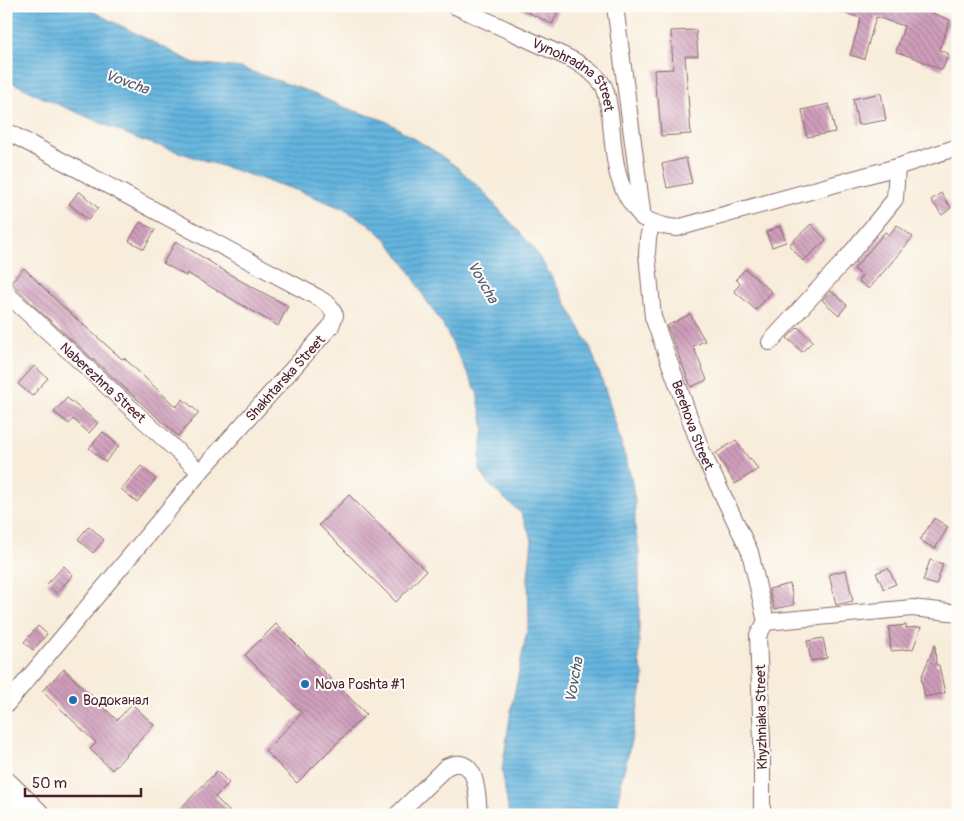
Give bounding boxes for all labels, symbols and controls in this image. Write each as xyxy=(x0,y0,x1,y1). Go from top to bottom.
street label: Vynohradna Street xyxy=(529,34,617,113)
water label: Vovcha xyxy=(102,66,152,100)
water label: Vovcha xyxy=(463,258,503,308)
street label: Shakhtarska Street xyxy=(242,331,329,425)
street label: Naberezhna Street xyxy=(56,339,149,427)
street label: Berehova Street xyxy=(668,378,717,473)
water label: Vovcha xyxy=(561,655,588,704)
street label: Khyzhniaka Street xyxy=(752,664,771,770)
place label: Nova Poshta #1 xyxy=(315,676,405,693)
marker: Nova Poshta #1 xyxy=(299,678,311,690)
place label: Водоканал xyxy=(83,692,149,709)
marker: Водоканал xyxy=(67,694,79,706)
scale bar xyxy=(25,766,141,798)
text: 50 m xyxy=(32,774,67,793)

